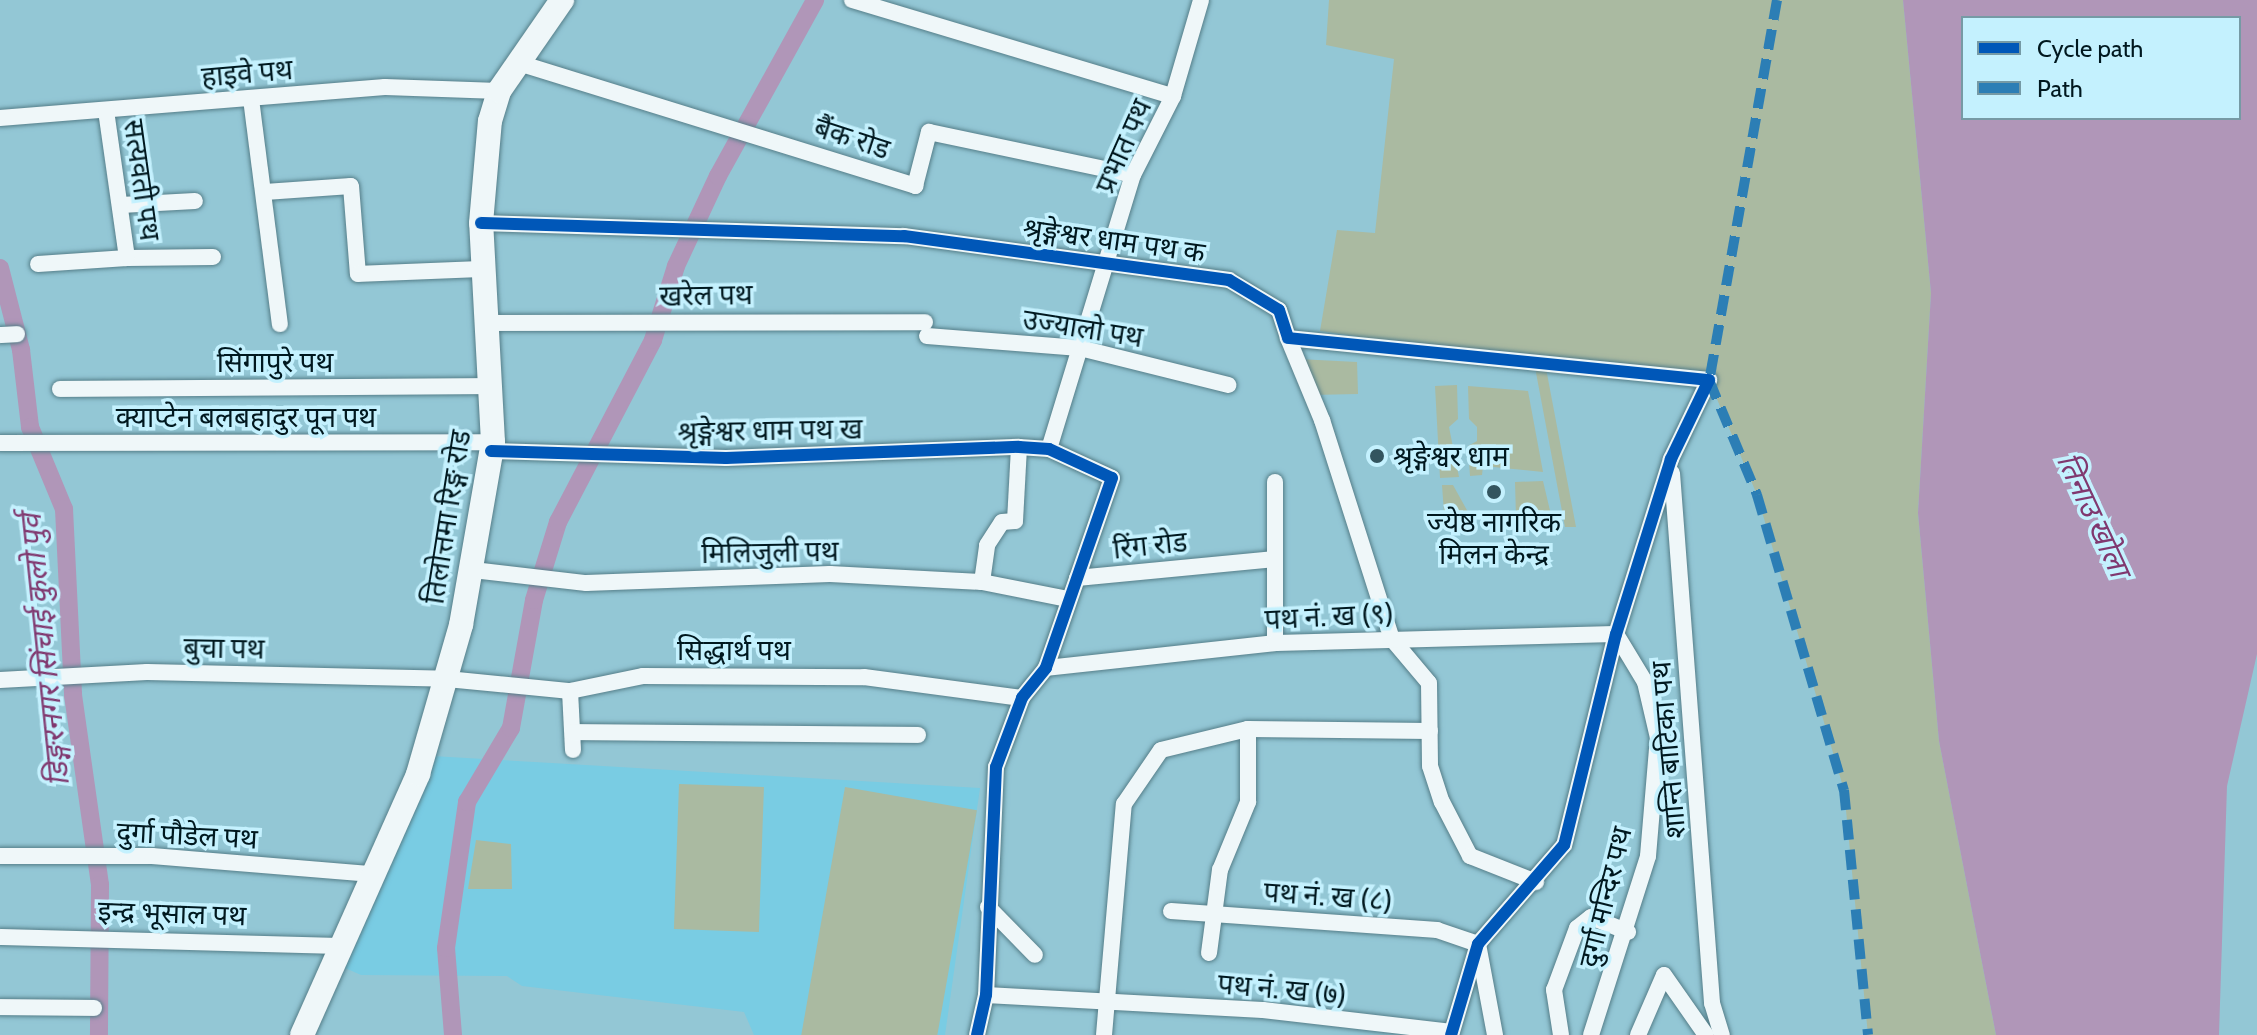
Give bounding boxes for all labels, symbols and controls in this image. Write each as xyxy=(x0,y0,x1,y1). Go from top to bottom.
legend xyxy=(1961,16,2241,120)
text: Cycle path xyxy=(2037,34,2143,63)
street label: हाइवे पथ xyxy=(200,52,294,94)
text: Path xyxy=(2037,74,2083,103)
street label: प्रभात पथ xyxy=(1088,94,1158,198)
street label: बैंक रोड xyxy=(810,110,894,166)
street label: सत्यवती पथ xyxy=(117,117,167,243)
street label: श्रृङ्गेश्वर धाम पथ क xyxy=(1021,211,1207,269)
street label: खरेल पथ xyxy=(659,277,753,313)
street label: उज्यालो पथ xyxy=(1021,302,1145,354)
street label: सिंगापुरे पथ xyxy=(217,345,333,379)
street label: क्याप्टेन बलबहादुर पून पथ xyxy=(116,400,376,434)
street label: श्रृङ्गेश्वर धाम पथ ख xyxy=(677,412,863,448)
street label: तिलोत्तमा रिङ्ग रोड xyxy=(417,428,477,606)
place label: श्रृङ्गेश्वर धाम xyxy=(1393,439,1509,473)
marker: श्रृङ्गेश्वर धाम xyxy=(1368,447,1386,465)
water label: तिनाउ खोला xyxy=(2049,447,2137,583)
marker: ज्येष्ठ नागरिक मिलन केन्द्र xyxy=(1485,483,1503,501)
place label: ज्येष्ठ नागरिक मिलन केन्द्र xyxy=(1427,505,1561,571)
water label: डिङ्गरनगर सिंचाई कुलो पुर्व xyxy=(13,512,77,788)
street label: रिंग रोड xyxy=(1111,524,1189,566)
street label: मिलिजुली पथ xyxy=(701,534,839,570)
street label: पथ नं. ख (९) xyxy=(1264,596,1394,636)
street label: बुचा पथ xyxy=(183,630,265,666)
street label: सिद्धार्थ पथ xyxy=(677,633,791,667)
street label: शान्ति बाटिका पथ xyxy=(1644,660,1692,840)
street label: दुर्गा पौडेल पथ xyxy=(116,815,258,855)
street label: दुर्गा मन्दिर पथ xyxy=(1571,823,1639,971)
street label: पथ नं. ख (८) xyxy=(1262,875,1394,917)
street label: इन्द्र भूसाल पथ xyxy=(97,894,247,932)
street label: पथ नं. ख (७) xyxy=(1216,967,1348,1011)

